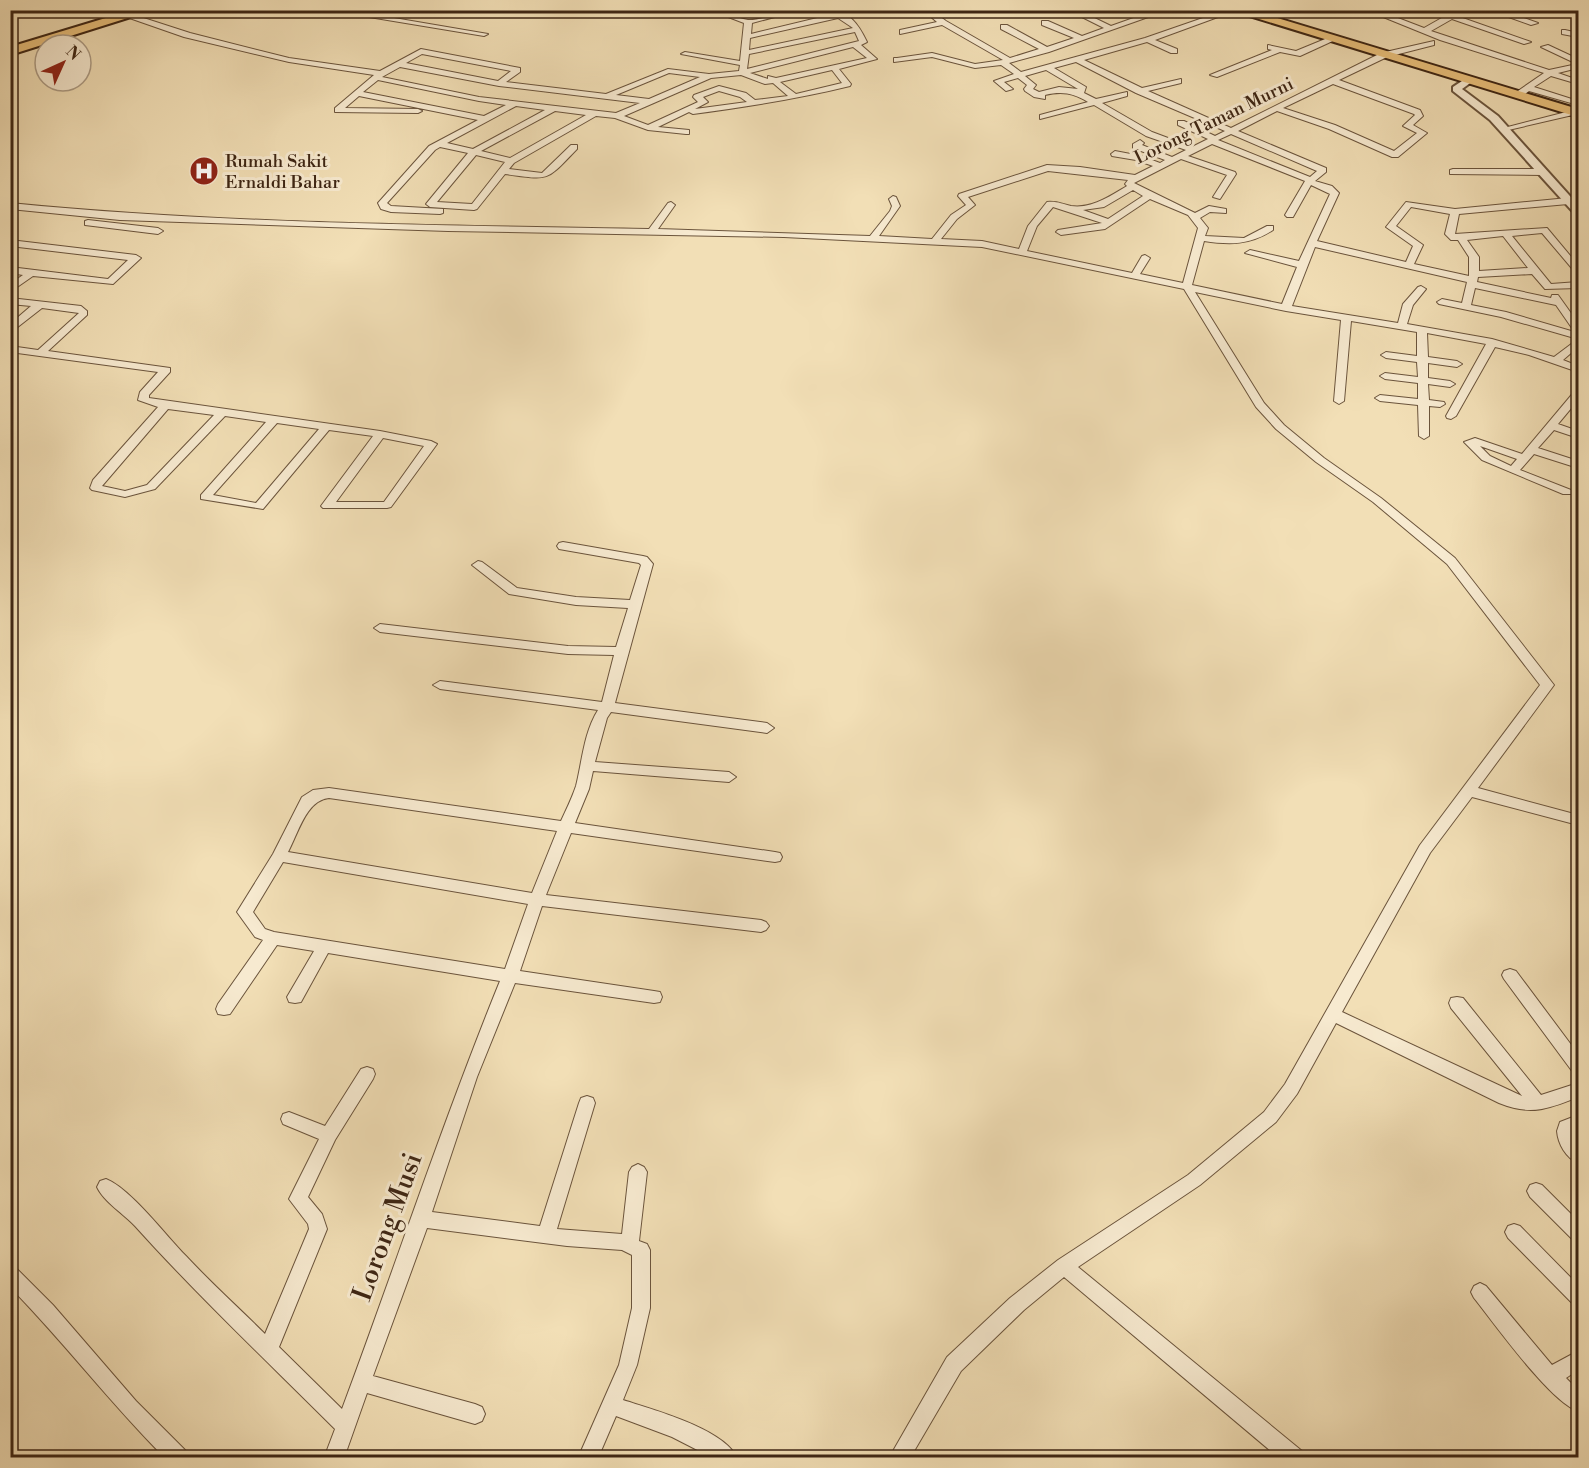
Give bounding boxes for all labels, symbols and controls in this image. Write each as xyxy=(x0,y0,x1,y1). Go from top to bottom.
north arrow xyxy=(33,33,93,93)
text: N xyxy=(61,42,85,65)
street label: Lorong Taman Murni xyxy=(1131,72,1297,170)
place label: Rumah Sakit Ernaldi Bahar xyxy=(225,150,340,194)
hospital icon: Rumah Sakit Ernaldi Bahar xyxy=(188,155,220,187)
street label: Lorong Musi xyxy=(345,1148,431,1306)

